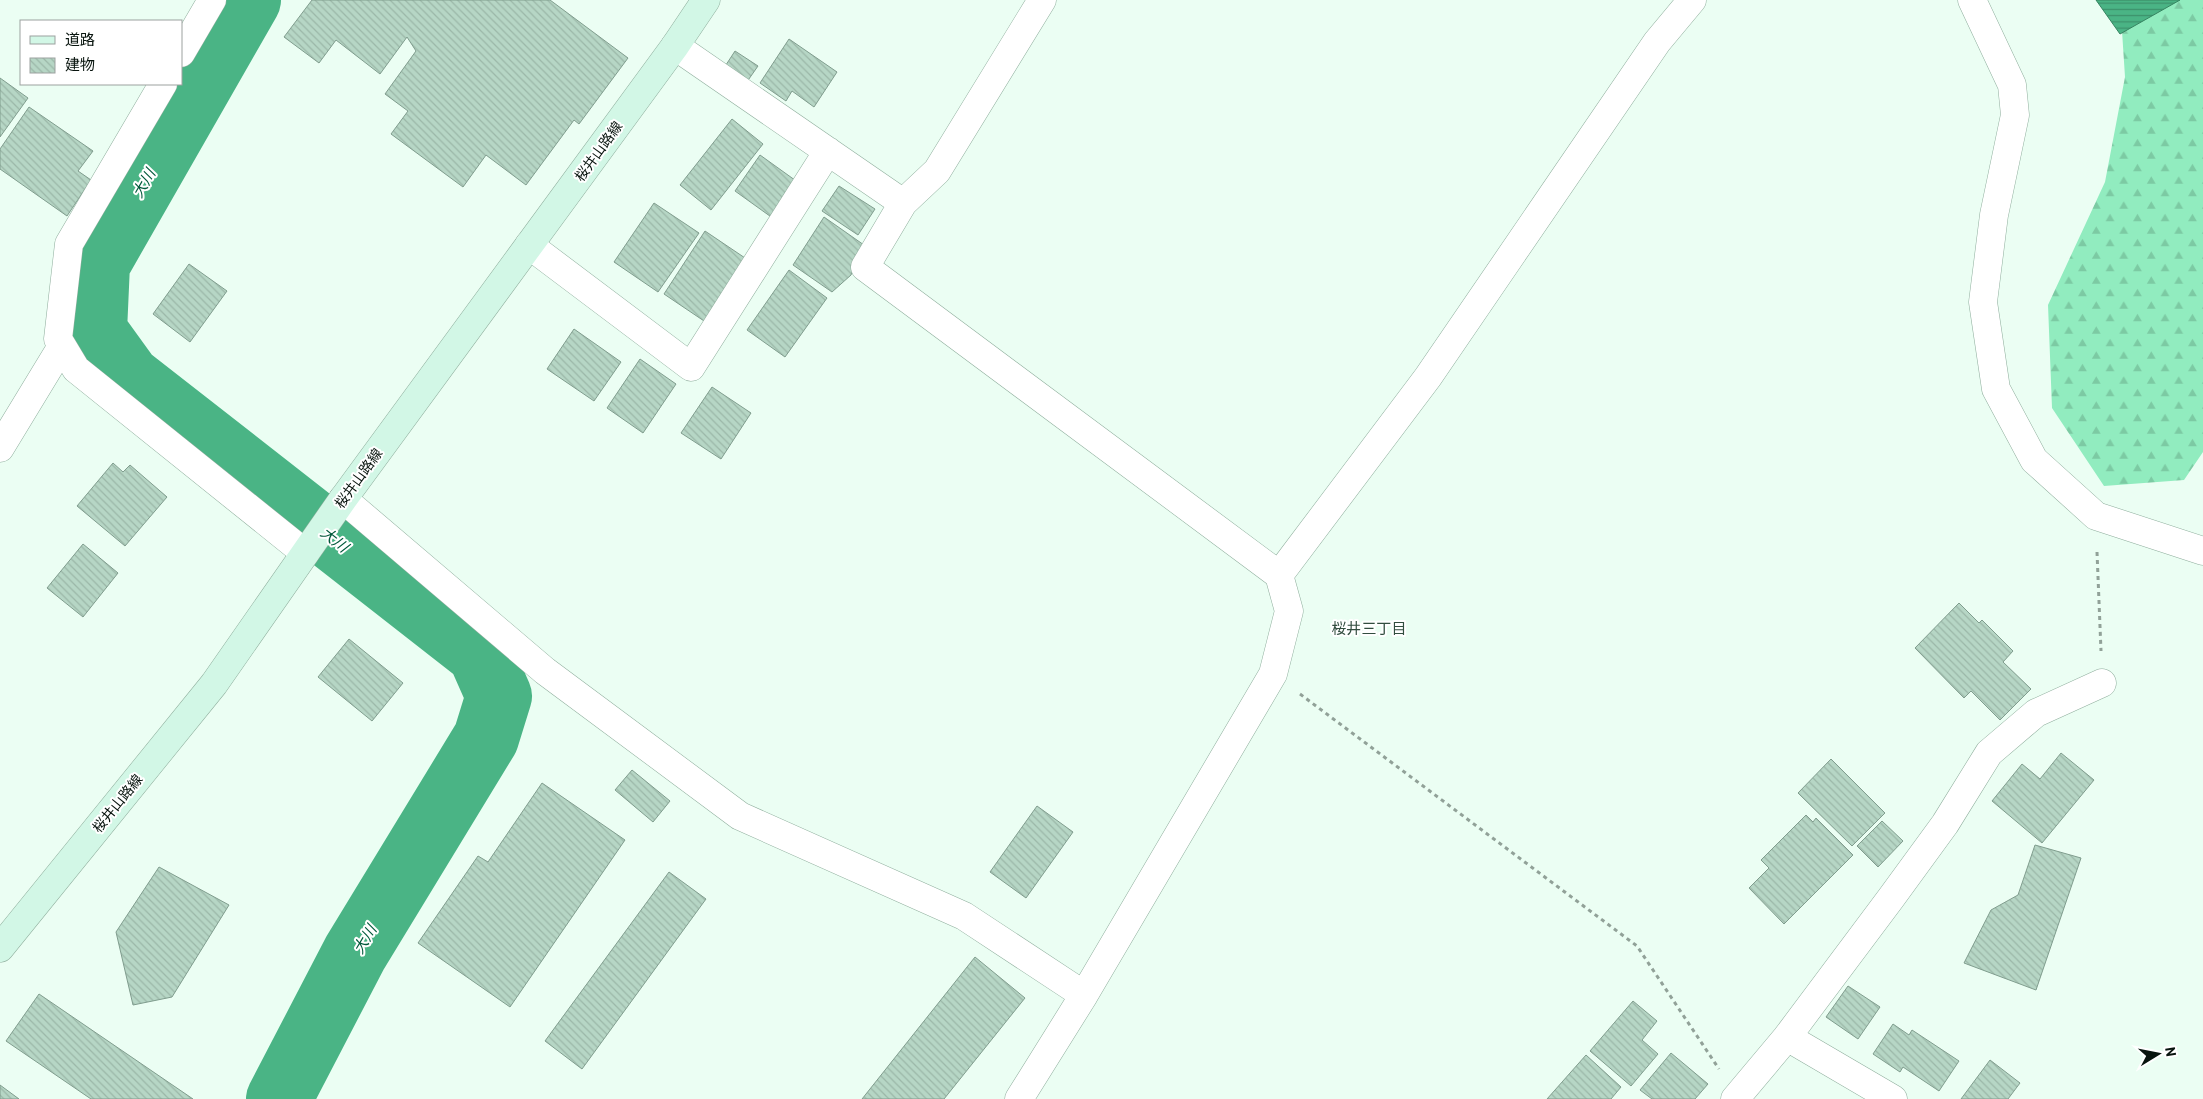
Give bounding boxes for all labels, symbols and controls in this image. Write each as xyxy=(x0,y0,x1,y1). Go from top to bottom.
legend xyxy=(20,20,182,85)
text: 道路 xyxy=(65,30,95,48)
text: 建物 xyxy=(65,55,95,73)
street label: 桜井山路線 xyxy=(571,118,625,184)
water label: 大川 xyxy=(128,164,159,200)
street label: 桜井山路線 xyxy=(331,445,385,511)
water label: 大川 xyxy=(318,523,354,557)
district label: 桜井三丁目 xyxy=(1331,619,1407,637)
street label: 桜井山路線 xyxy=(88,770,146,836)
water label: 大川 xyxy=(349,920,380,956)
north arrow xyxy=(2133,1029,2183,1079)
text: N xyxy=(2162,1046,2180,1058)

